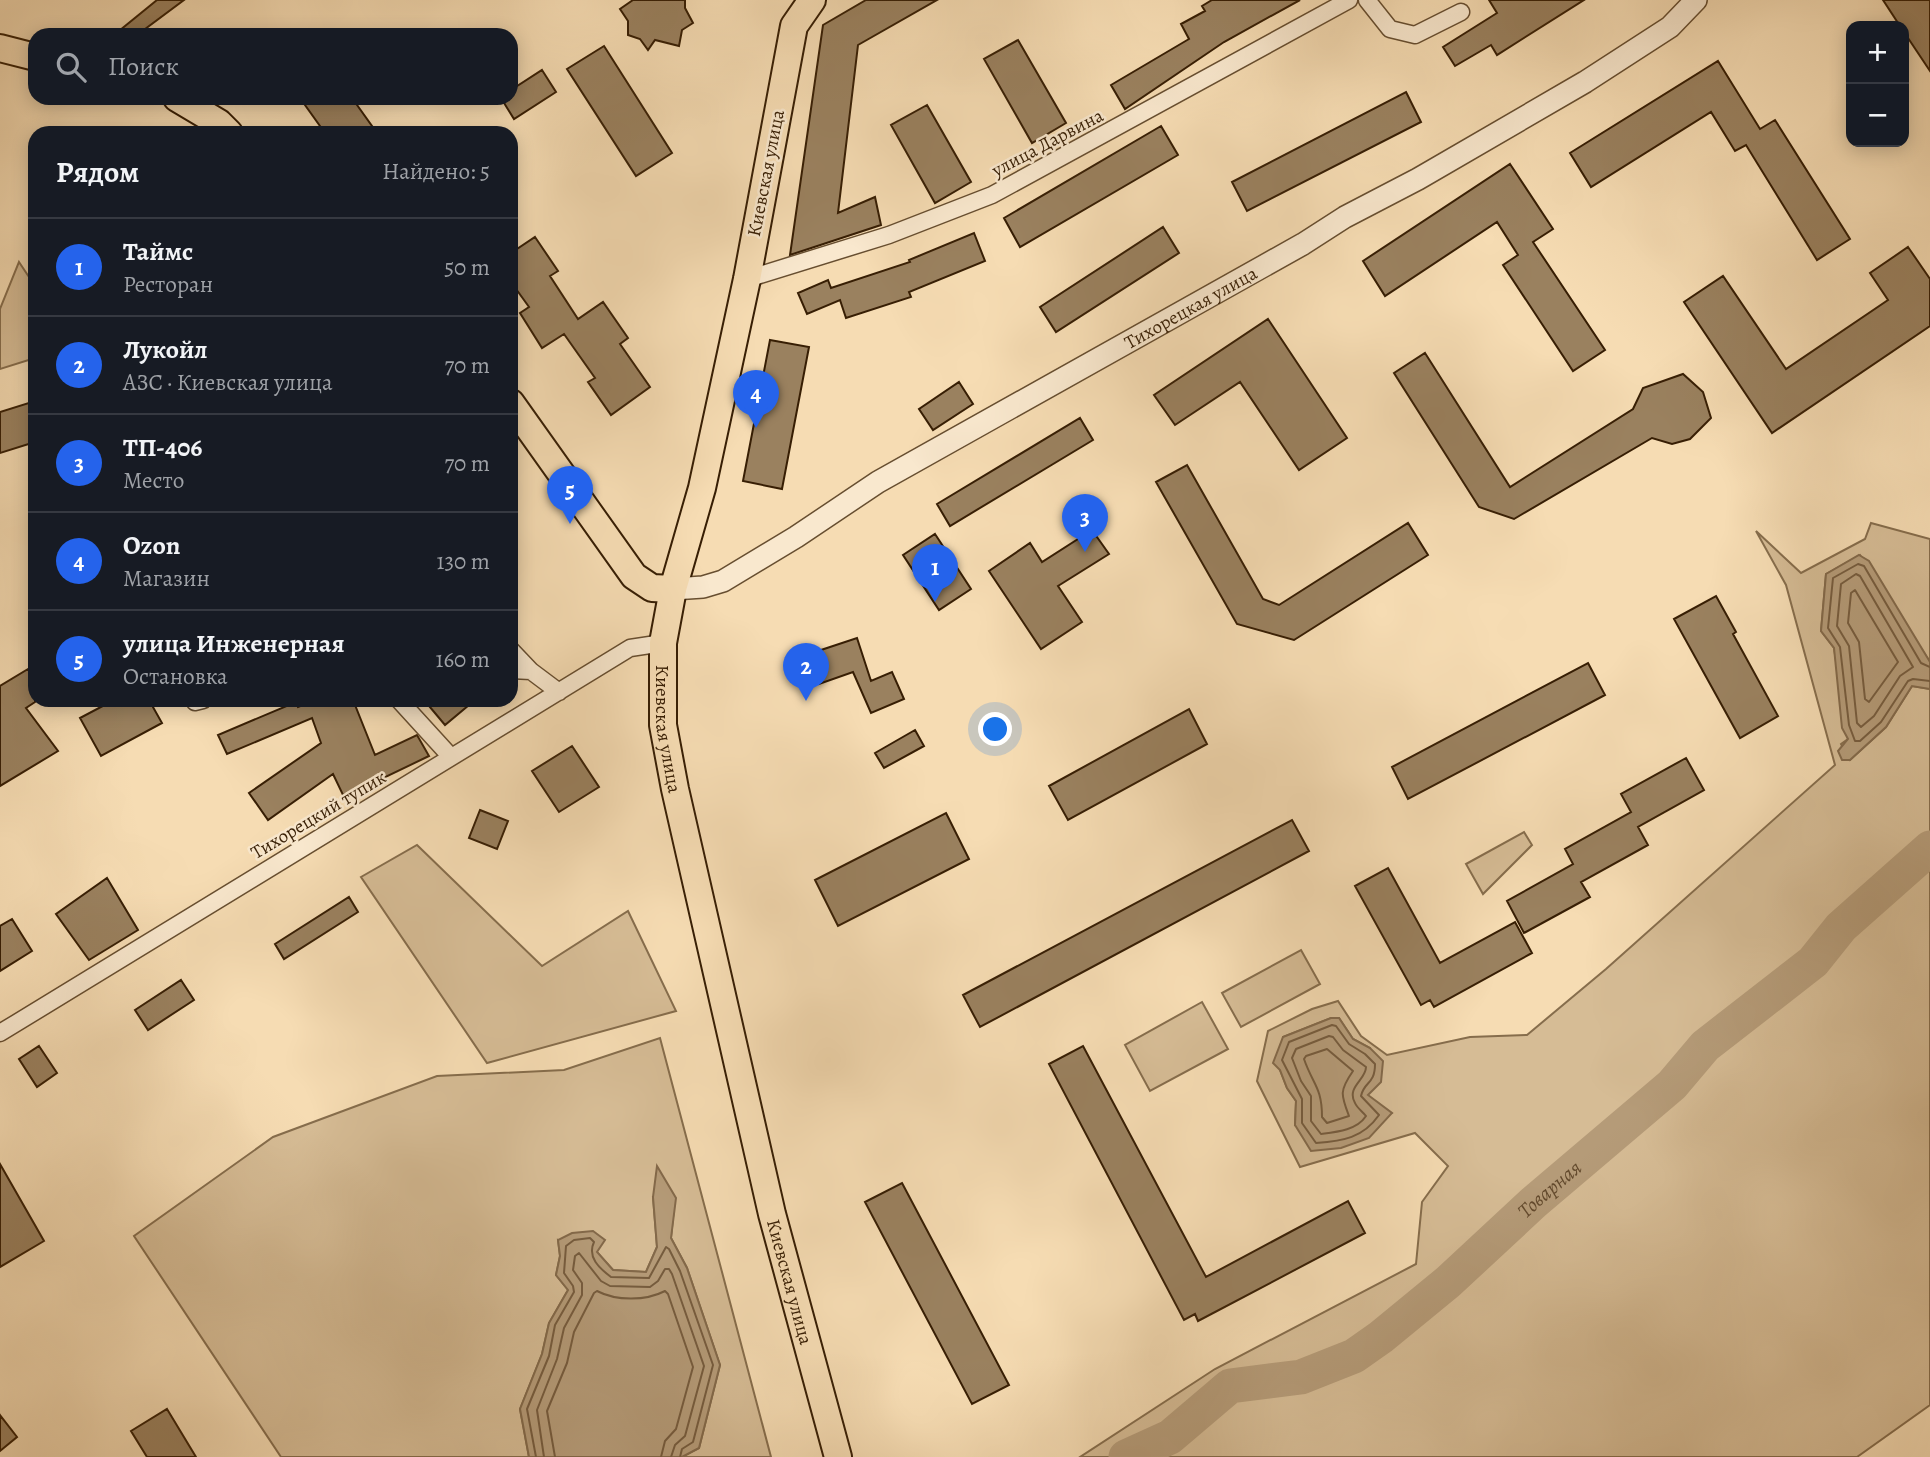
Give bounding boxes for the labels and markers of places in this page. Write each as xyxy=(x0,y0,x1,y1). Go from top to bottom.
pin: 4 xyxy=(733,370,779,428)
pin: 5 xyxy=(547,466,593,524)
pin: 3 xyxy=(1062,494,1108,552)
pin: 1 xyxy=(912,544,958,602)
pin: 2 xyxy=(783,643,829,701)

